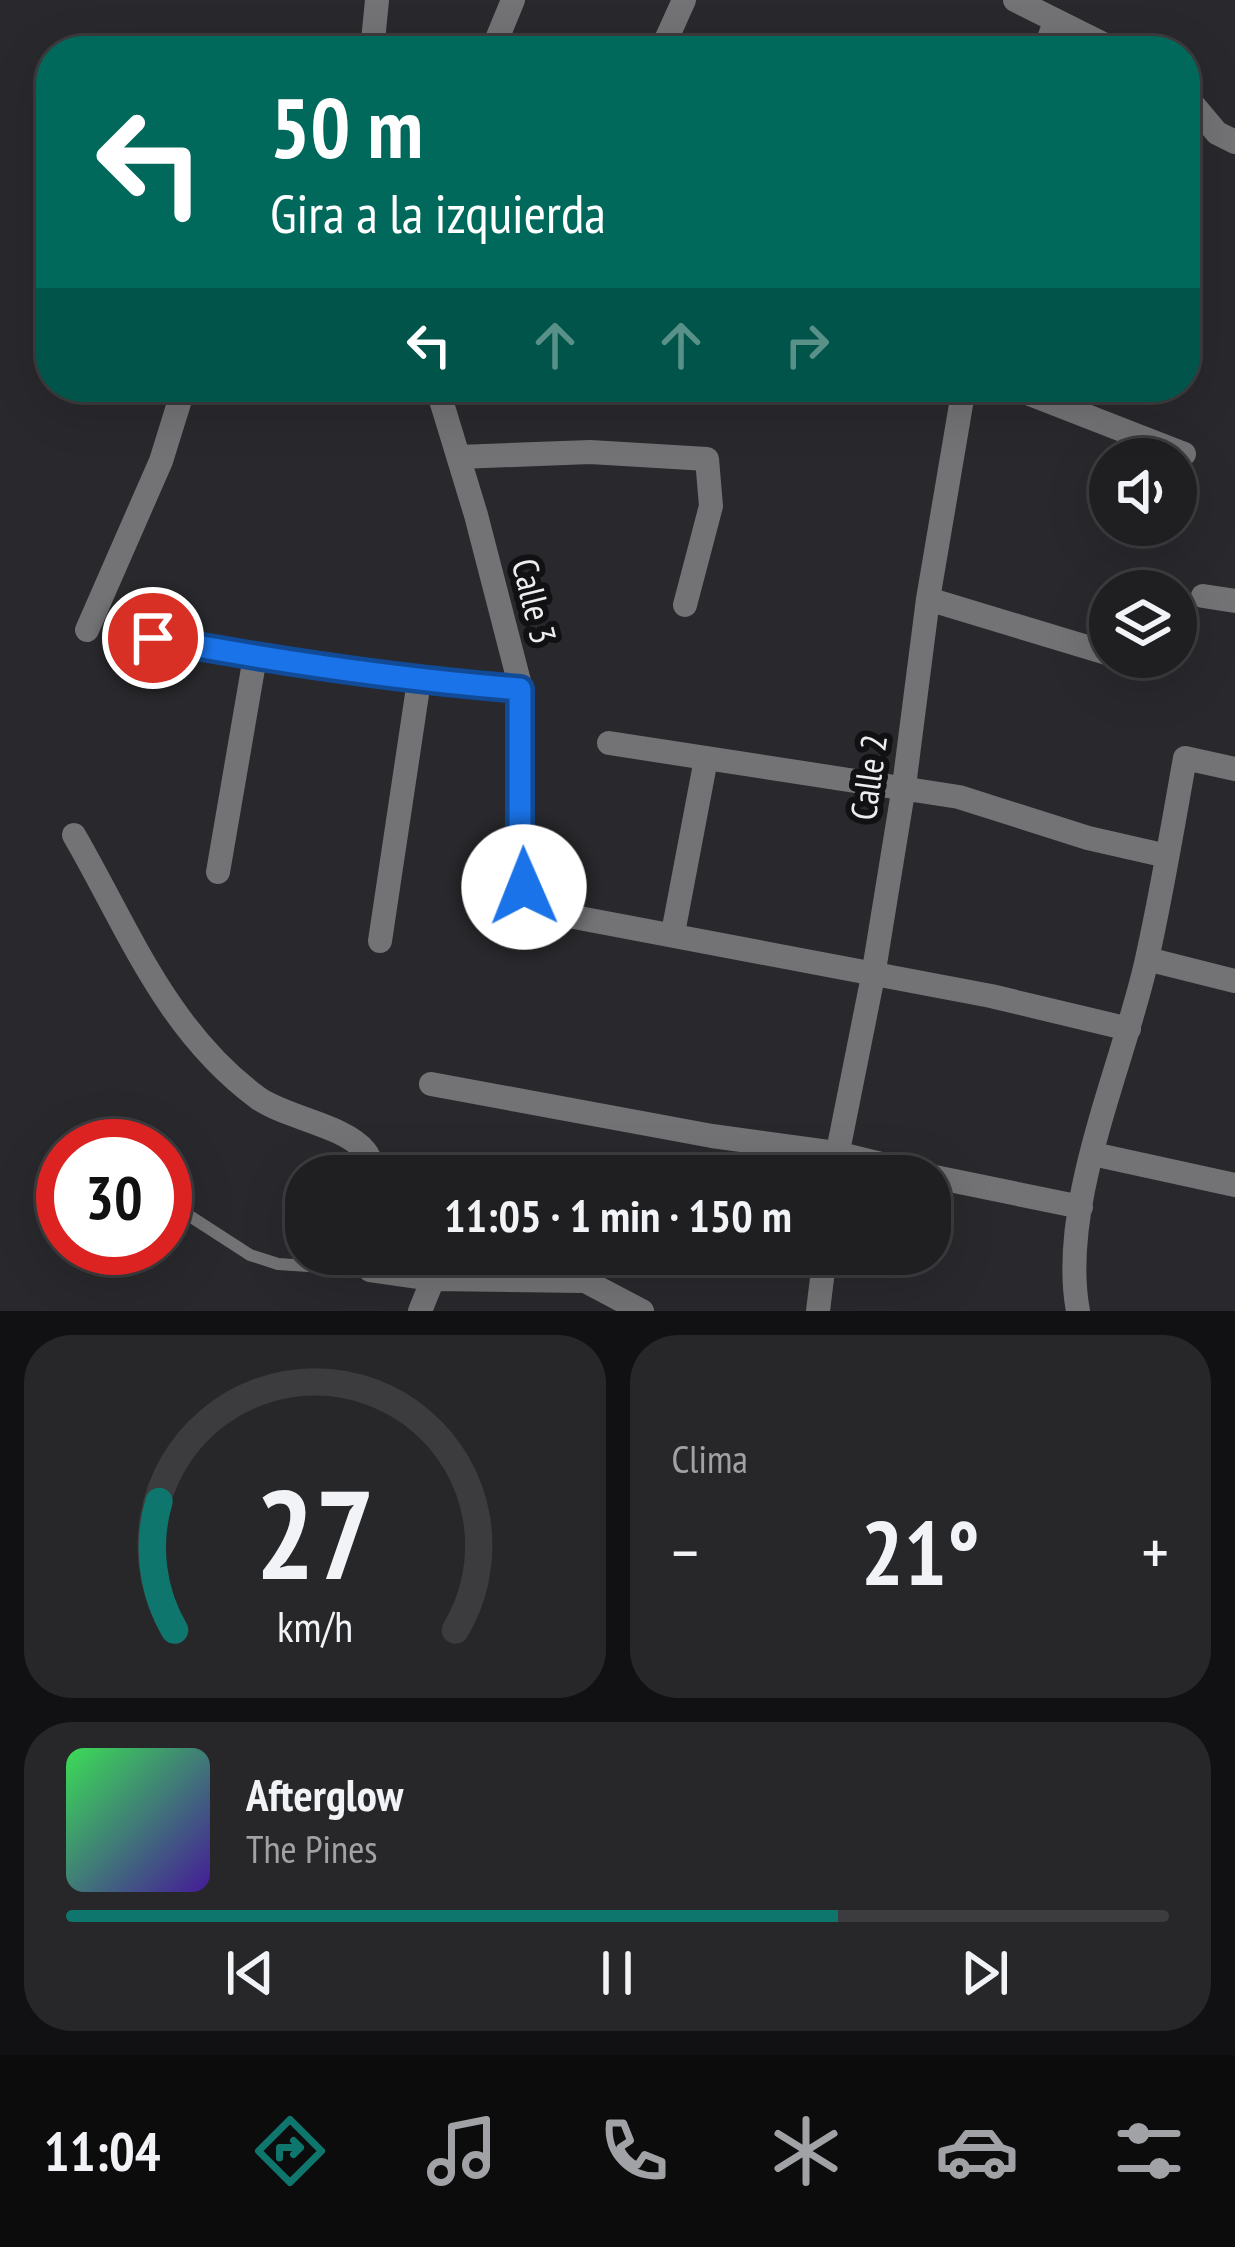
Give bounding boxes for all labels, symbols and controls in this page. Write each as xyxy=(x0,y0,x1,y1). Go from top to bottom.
text: 50 m xyxy=(270,72,423,181)
icon: left xyxy=(72,84,228,240)
text: Gira a la izquierda xyxy=(270,178,606,248)
icon: left xyxy=(396,312,462,378)
icon: ahead xyxy=(522,312,588,378)
icon: ahead xyxy=(648,312,714,378)
icon: right xyxy=(774,312,840,378)
map controls xyxy=(1089,438,1197,678)
button: sound xyxy=(1089,438,1197,546)
street label: Calle 3 xyxy=(502,554,568,648)
button: layers xyxy=(1089,570,1197,678)
pin xyxy=(102,587,204,689)
icon: arrive xyxy=(120,605,186,671)
street label: Calle 2 xyxy=(839,731,897,823)
position arrow xyxy=(461,824,587,950)
speed limit sign: 30 xyxy=(36,1119,192,1275)
text: 11:05 · 1 min · 150 m xyxy=(444,1186,792,1244)
text: Clima xyxy=(672,1433,748,1484)
text: 27 xyxy=(255,1452,374,1613)
text: 21° xyxy=(861,1493,980,1610)
text: − xyxy=(672,1509,699,1594)
text: + xyxy=(1142,1509,1169,1594)
text: km/h xyxy=(277,1597,353,1653)
text: Afterglow xyxy=(246,1765,403,1823)
text: The Pines xyxy=(246,1823,377,1874)
icon: previous xyxy=(217,1940,283,2006)
icon: pause xyxy=(584,1940,650,2006)
icon: next xyxy=(952,1940,1018,2006)
icon: directions xyxy=(248,2109,332,2193)
icon: music xyxy=(420,2109,504,2193)
icon: phone xyxy=(592,2109,676,2193)
icon: climate xyxy=(764,2109,848,2193)
icon: car xyxy=(935,2109,1019,2193)
icon: filters xyxy=(1107,2109,1191,2193)
text: 11:04 xyxy=(44,2116,161,2186)

